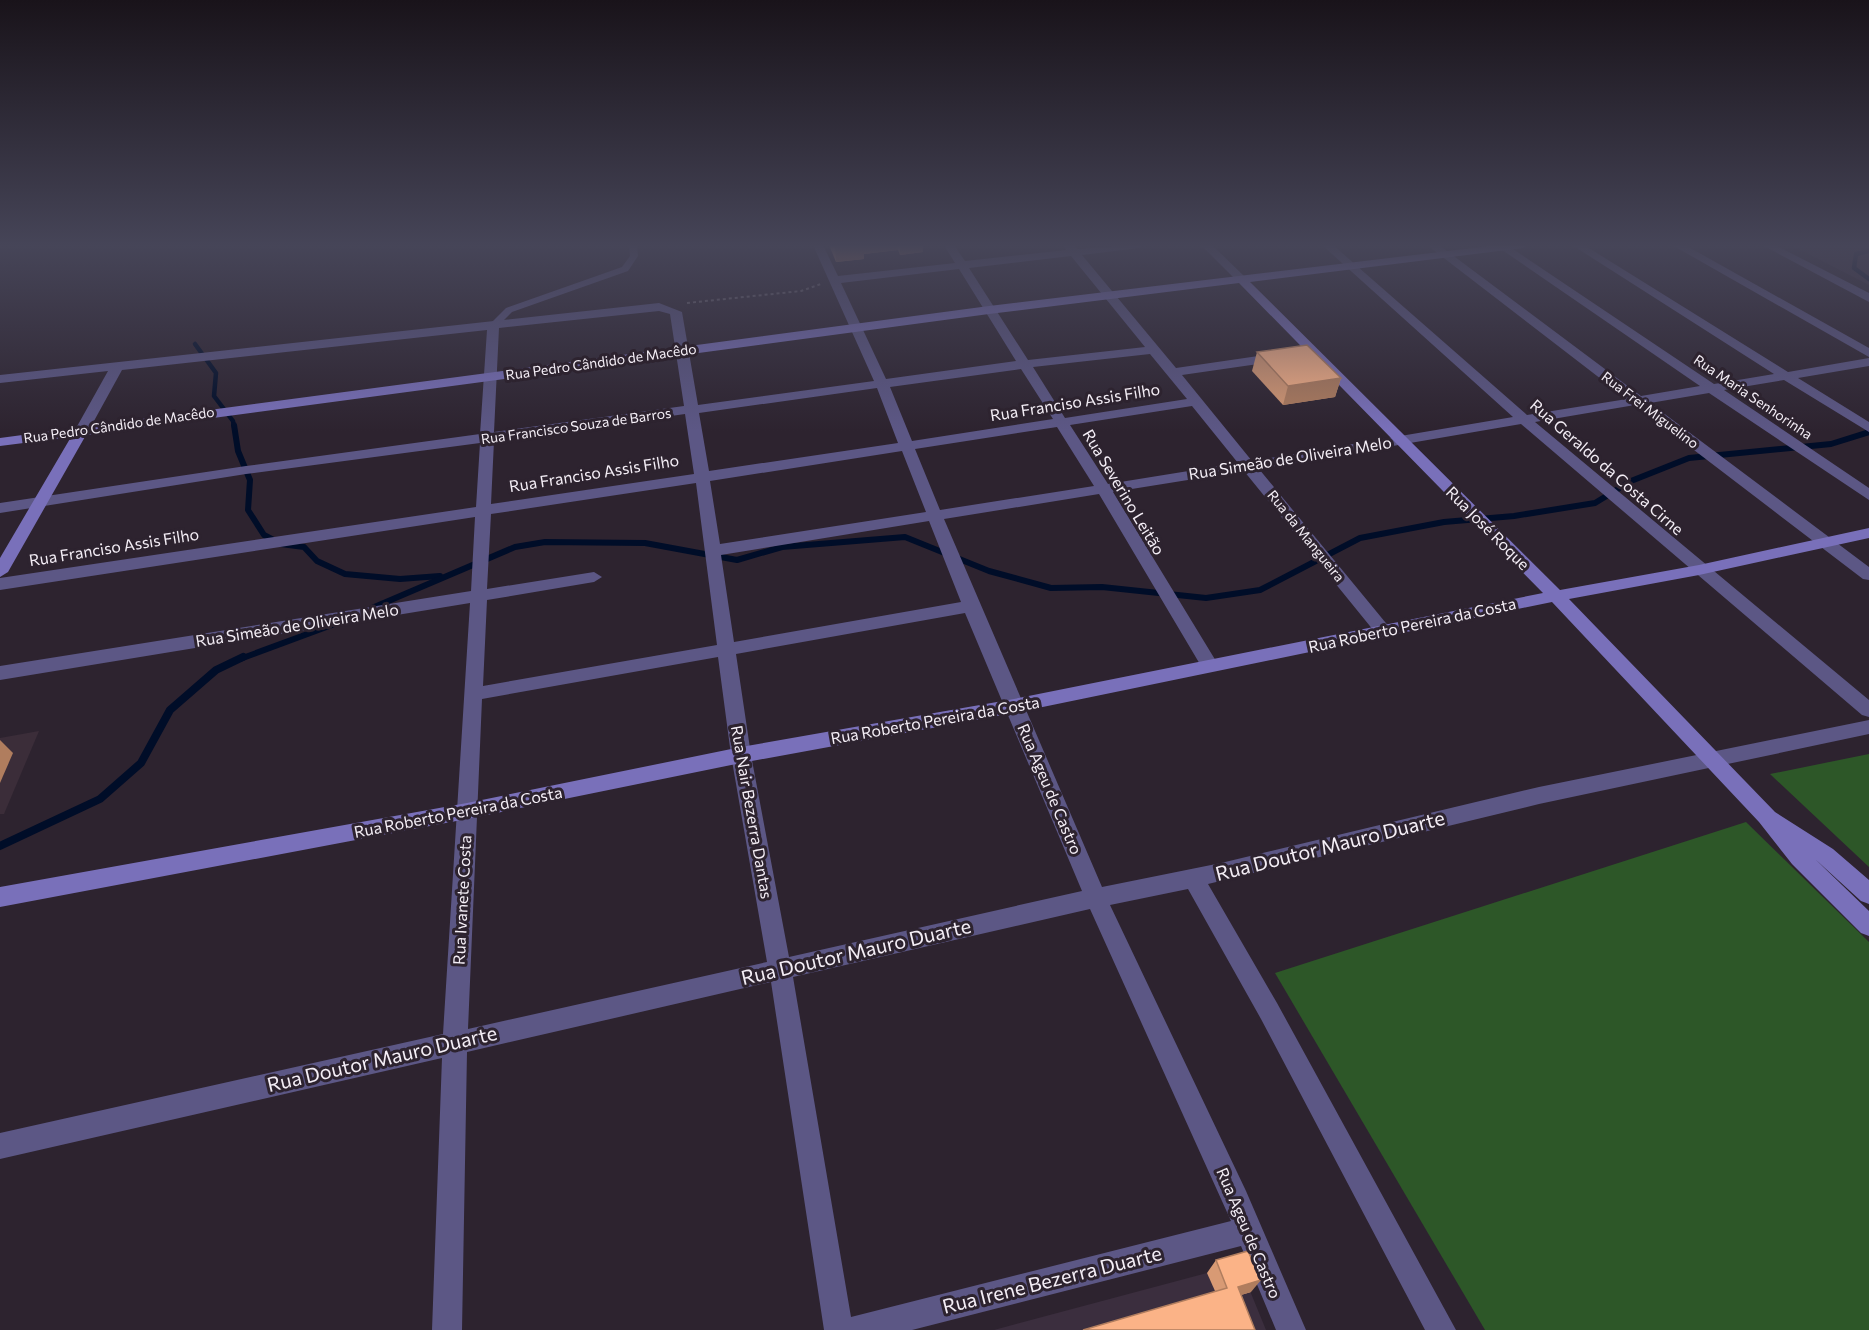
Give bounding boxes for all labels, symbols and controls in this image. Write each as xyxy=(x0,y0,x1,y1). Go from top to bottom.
street label: Rua Pedro Cândido de Macêdo xyxy=(504,340,698,383)
street label: Rua Maria Senhorinha xyxy=(1691,351,1816,443)
street label: Rua Frei Miguelino xyxy=(1598,368,1702,452)
street label: Rua Franciso Assis Filho xyxy=(989,379,1161,424)
street label: Rua Geraldo da Costa Cirne xyxy=(1527,395,1688,538)
street label: Rua Pedro Cândido de Macêdo xyxy=(22,403,216,446)
street label: Rua Francisco Souza de Barros xyxy=(480,404,672,447)
street label: Rua Severino Leitão xyxy=(1079,425,1170,558)
street label: Rua Simeão de Oliveira Melo xyxy=(1187,432,1393,483)
street label: Rua Franciso Assis Filho xyxy=(508,450,680,495)
street label: Rua José Roque xyxy=(1443,482,1534,573)
street label: Rua da Mangueira xyxy=(1264,486,1349,585)
street label: Rua Franciso Assis Filho xyxy=(28,524,200,569)
street label: Rua Roberto Pereira da Costa xyxy=(1306,593,1517,656)
street label: Rua Simeão de Oliveira Melo xyxy=(194,599,400,650)
street label: Rua Roberto Pereira da Costa xyxy=(829,692,1041,747)
street label: Rua Ageu de Castro xyxy=(1014,721,1087,857)
street label: Rua Nair Bezerra Dantas xyxy=(728,724,777,900)
street label: Rua Roberto Pereira da Costa xyxy=(352,782,564,841)
street label: Rua Doutor Mauro Duarte xyxy=(1213,805,1447,885)
street label: Rua Ivanete Costa xyxy=(449,835,474,965)
street label: Rua Doutor Mauro Duarte xyxy=(738,913,973,989)
street label: Rua Doutor Mauro Duarte xyxy=(264,1020,499,1096)
street label: Rua Ageu de Castro xyxy=(1213,1165,1286,1301)
street label: Rua Irene Bezerra Duarte xyxy=(940,1240,1164,1318)

